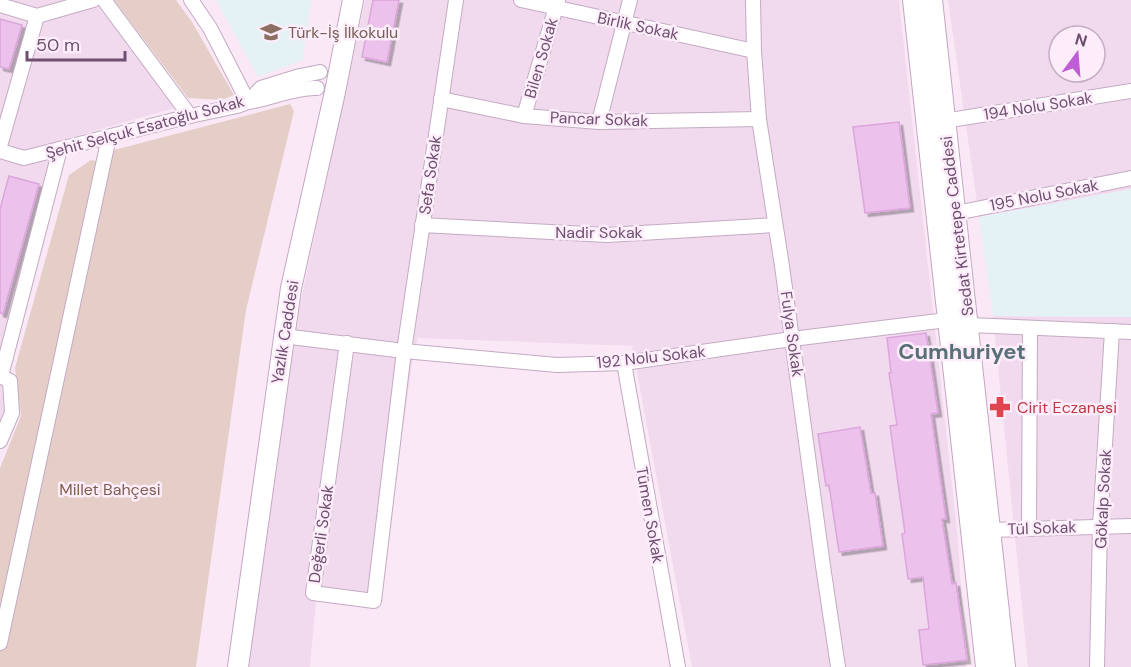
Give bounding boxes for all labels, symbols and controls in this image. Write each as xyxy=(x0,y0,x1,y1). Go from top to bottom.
street label: Birlik Sokak xyxy=(595,7,681,45)
street label: Bilen Sokak xyxy=(519,15,563,101)
school or university icon: Türk-İş İlkokulu xyxy=(259,20,283,44)
place label: Türk-İş İlkokulu xyxy=(288,22,398,43)
scale bar xyxy=(27,24,124,62)
north arrow xyxy=(1047,24,1107,84)
text: N xyxy=(1072,28,1090,52)
text: 50 m xyxy=(36,33,80,57)
street label: 194 Nolu Sokak xyxy=(982,87,1094,125)
street label: Şehit Selçuk Esatoğlu Sokak xyxy=(43,90,247,164)
street label: Pancar Sokak xyxy=(549,107,649,131)
street label: Sefa Sokak xyxy=(414,134,446,216)
street label: Sedat Kirtetepe Caddesi xyxy=(936,135,978,317)
street label: 195 Nolu Sokak xyxy=(988,174,1100,216)
street label: Nadir Sokak xyxy=(555,222,643,243)
street label: Yazlık Caddesi xyxy=(266,279,304,385)
street label: Fulya Sokak xyxy=(776,290,808,378)
district label: Cumhuriyet xyxy=(898,337,1026,366)
street label: 192 Nolu Sokak xyxy=(596,341,706,373)
pharmacy icon: Cirit Eczanesi xyxy=(988,395,1012,419)
place label: Cirit Eczanesi xyxy=(1017,397,1117,418)
street label: Gökalp Sokak xyxy=(1090,449,1116,549)
street label: Tümen Sokak xyxy=(631,465,669,565)
park label: Millet Bahçesi xyxy=(59,479,161,500)
street label: Değerli Sokak xyxy=(304,484,338,584)
street label: Tül Sokak xyxy=(1007,516,1077,540)

